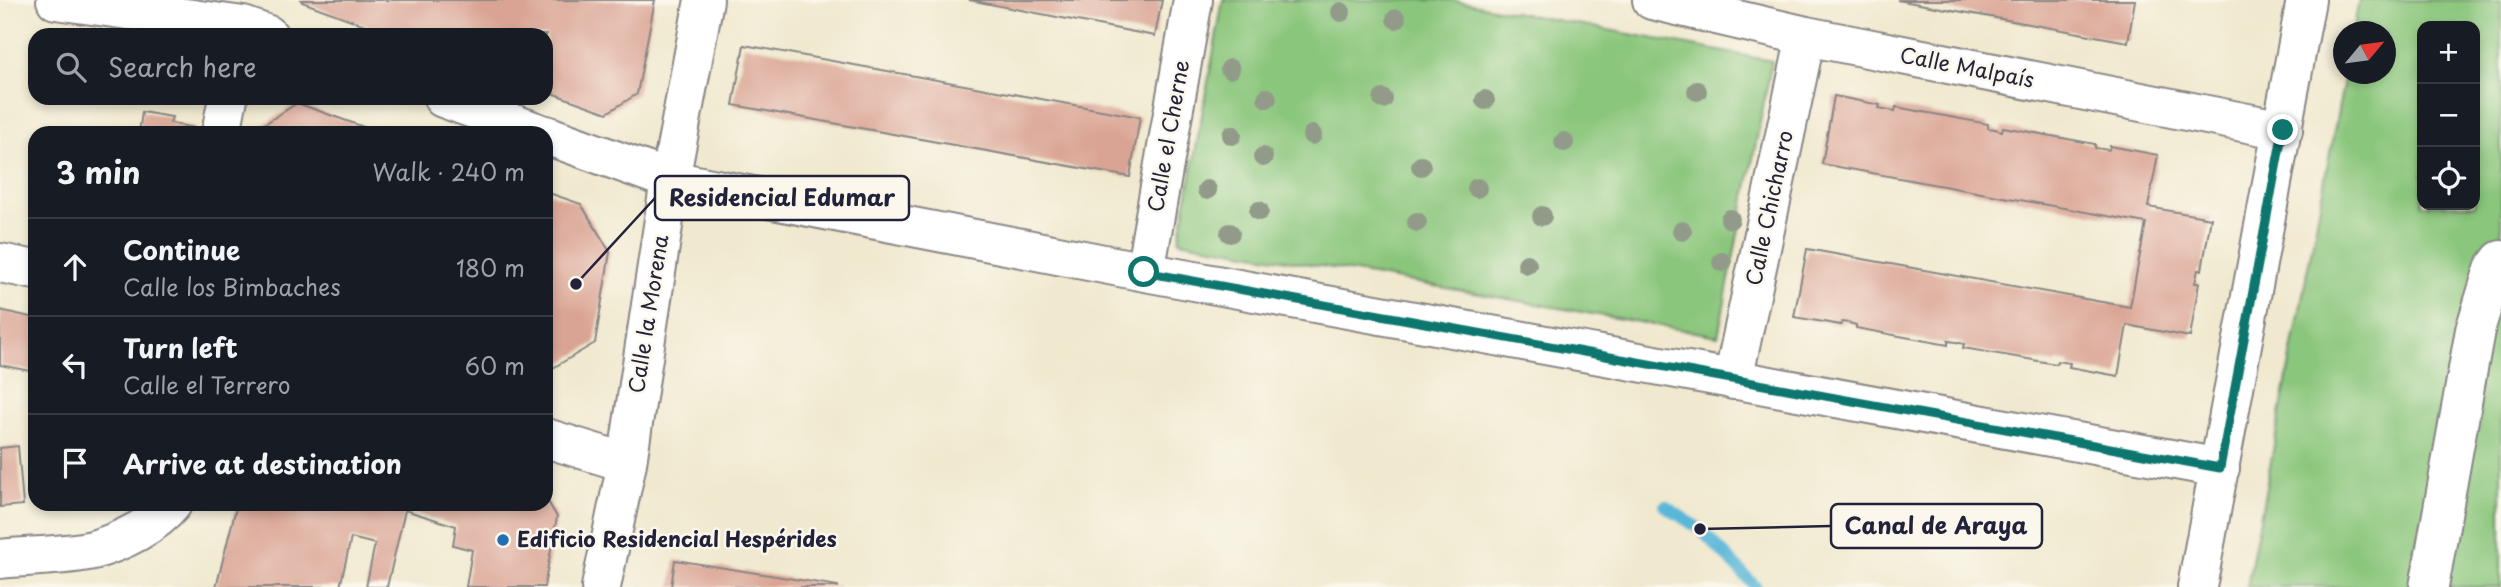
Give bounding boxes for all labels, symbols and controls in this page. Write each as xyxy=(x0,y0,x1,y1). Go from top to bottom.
north arrow xyxy=(2333,21,2396,84)
map controls xyxy=(2417,21,2480,210)
button: + xyxy=(2417,21,2480,84)
search box xyxy=(28,28,553,105)
street label: Calle Malpaís xyxy=(1897,37,2037,95)
text: Search here xyxy=(108,47,257,86)
icon: search xyxy=(52,48,90,86)
street label: Calle el Cherne xyxy=(1138,57,1196,214)
button: − xyxy=(2417,84,2480,147)
route end xyxy=(2267,114,2298,145)
street label: Calle Chicharro xyxy=(1736,127,1800,288)
button: locate xyxy=(2417,147,2480,210)
text: 3 min xyxy=(56,149,141,194)
text: Walk · 240 m xyxy=(373,154,525,189)
callout: Residencial Edumar xyxy=(655,176,909,220)
text: Residencial Edumar xyxy=(669,179,895,214)
text: Continue xyxy=(123,230,240,269)
street label: Calle la Morena xyxy=(619,232,675,395)
icon: ahead xyxy=(56,248,94,286)
text: 180 m xyxy=(456,250,525,285)
route start xyxy=(1128,256,1159,287)
text: Calle los Bimbaches xyxy=(123,269,341,304)
text: Turn left xyxy=(123,328,238,367)
icon: left xyxy=(56,346,94,384)
text: 60 m xyxy=(465,348,525,383)
text: Calle el Terrero xyxy=(123,367,291,402)
icon: arrive xyxy=(56,444,94,482)
text: Arrive at destination xyxy=(123,444,402,483)
callout: Canal de Araya xyxy=(1831,504,2042,548)
text: Canal de Araya xyxy=(1845,507,2027,542)
place label: Edificio Residencial Hespérides xyxy=(517,522,837,554)
marker: Edificio Residencial Hespérides xyxy=(495,532,511,548)

